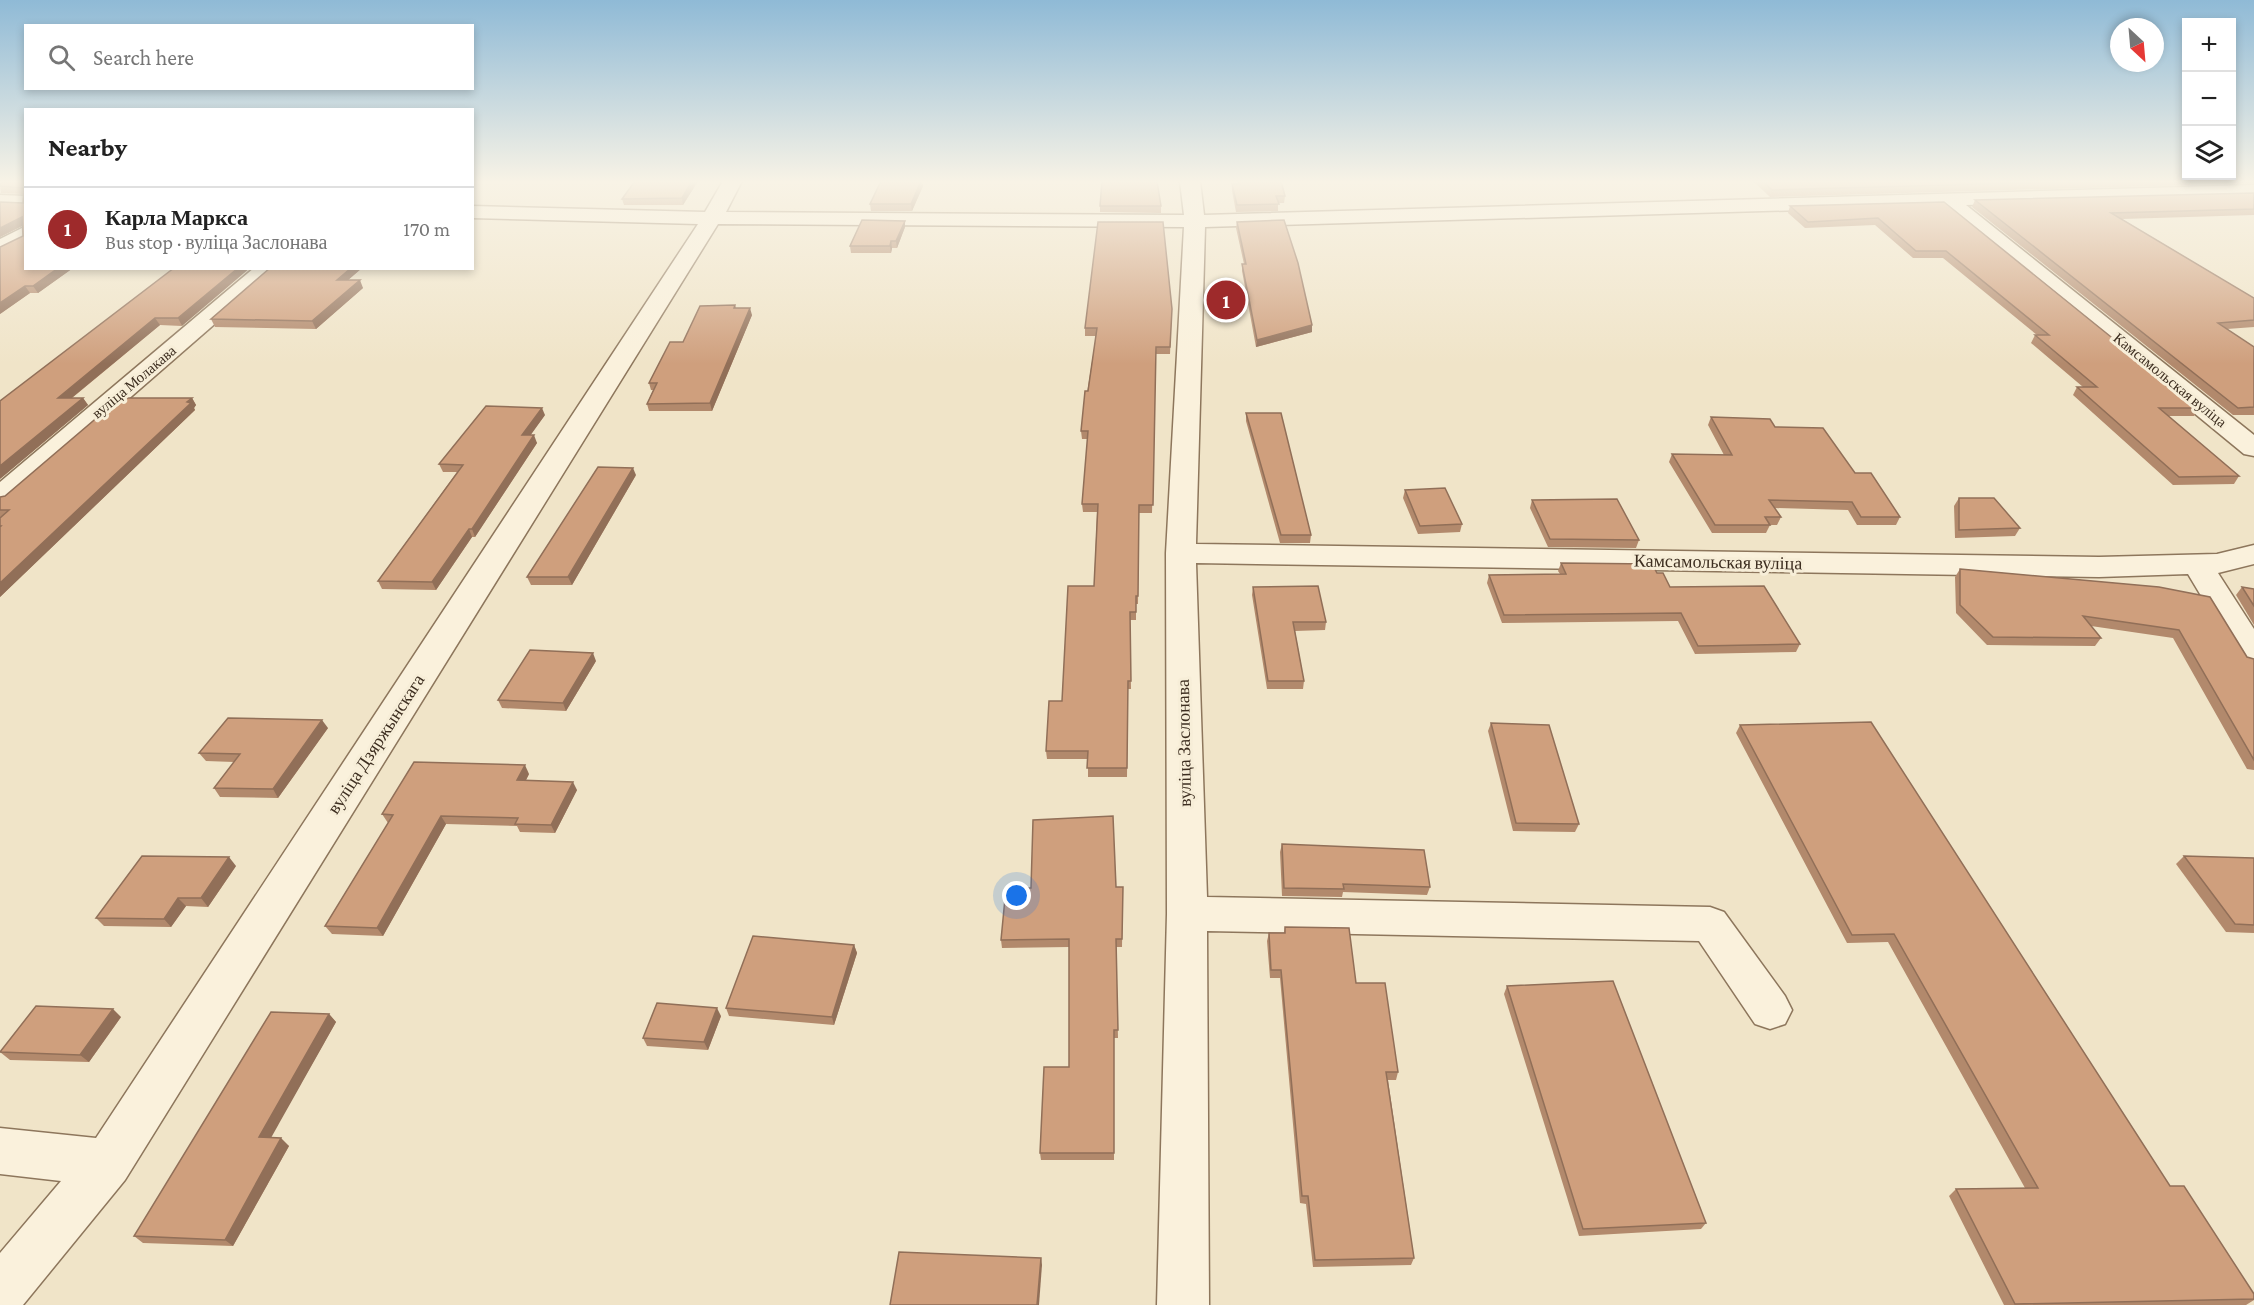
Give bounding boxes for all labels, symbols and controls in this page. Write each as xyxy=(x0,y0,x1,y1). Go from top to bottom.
north arrow xyxy=(2110,18,2164,72)
map controls xyxy=(2182,18,2236,180)
button: + xyxy=(2182,18,2236,72)
search box xyxy=(24,24,474,90)
icon: search xyxy=(45,41,78,74)
text: Search here xyxy=(93,45,194,70)
button: − xyxy=(2182,72,2236,126)
button: layers xyxy=(2182,126,2236,180)
text: Nearby xyxy=(48,133,127,162)
text: Карла Маркса xyxy=(105,205,248,230)
text: 1 xyxy=(64,218,71,240)
text: 170 m xyxy=(403,218,450,240)
text: Bus stop · вуліца Заслонава xyxy=(105,231,327,253)
pin: 1 xyxy=(1206,278,1246,322)
street label: Камсамольская вуліца xyxy=(2110,330,2230,431)
street label: вуліца Молакава xyxy=(89,342,179,422)
street label: Камсамольская вуліца xyxy=(1634,551,1802,573)
street label: вуліца Дзяржынскага xyxy=(323,671,429,817)
street label: вуліца Заслонава xyxy=(1173,679,1195,807)
your location xyxy=(1002,881,1031,910)

